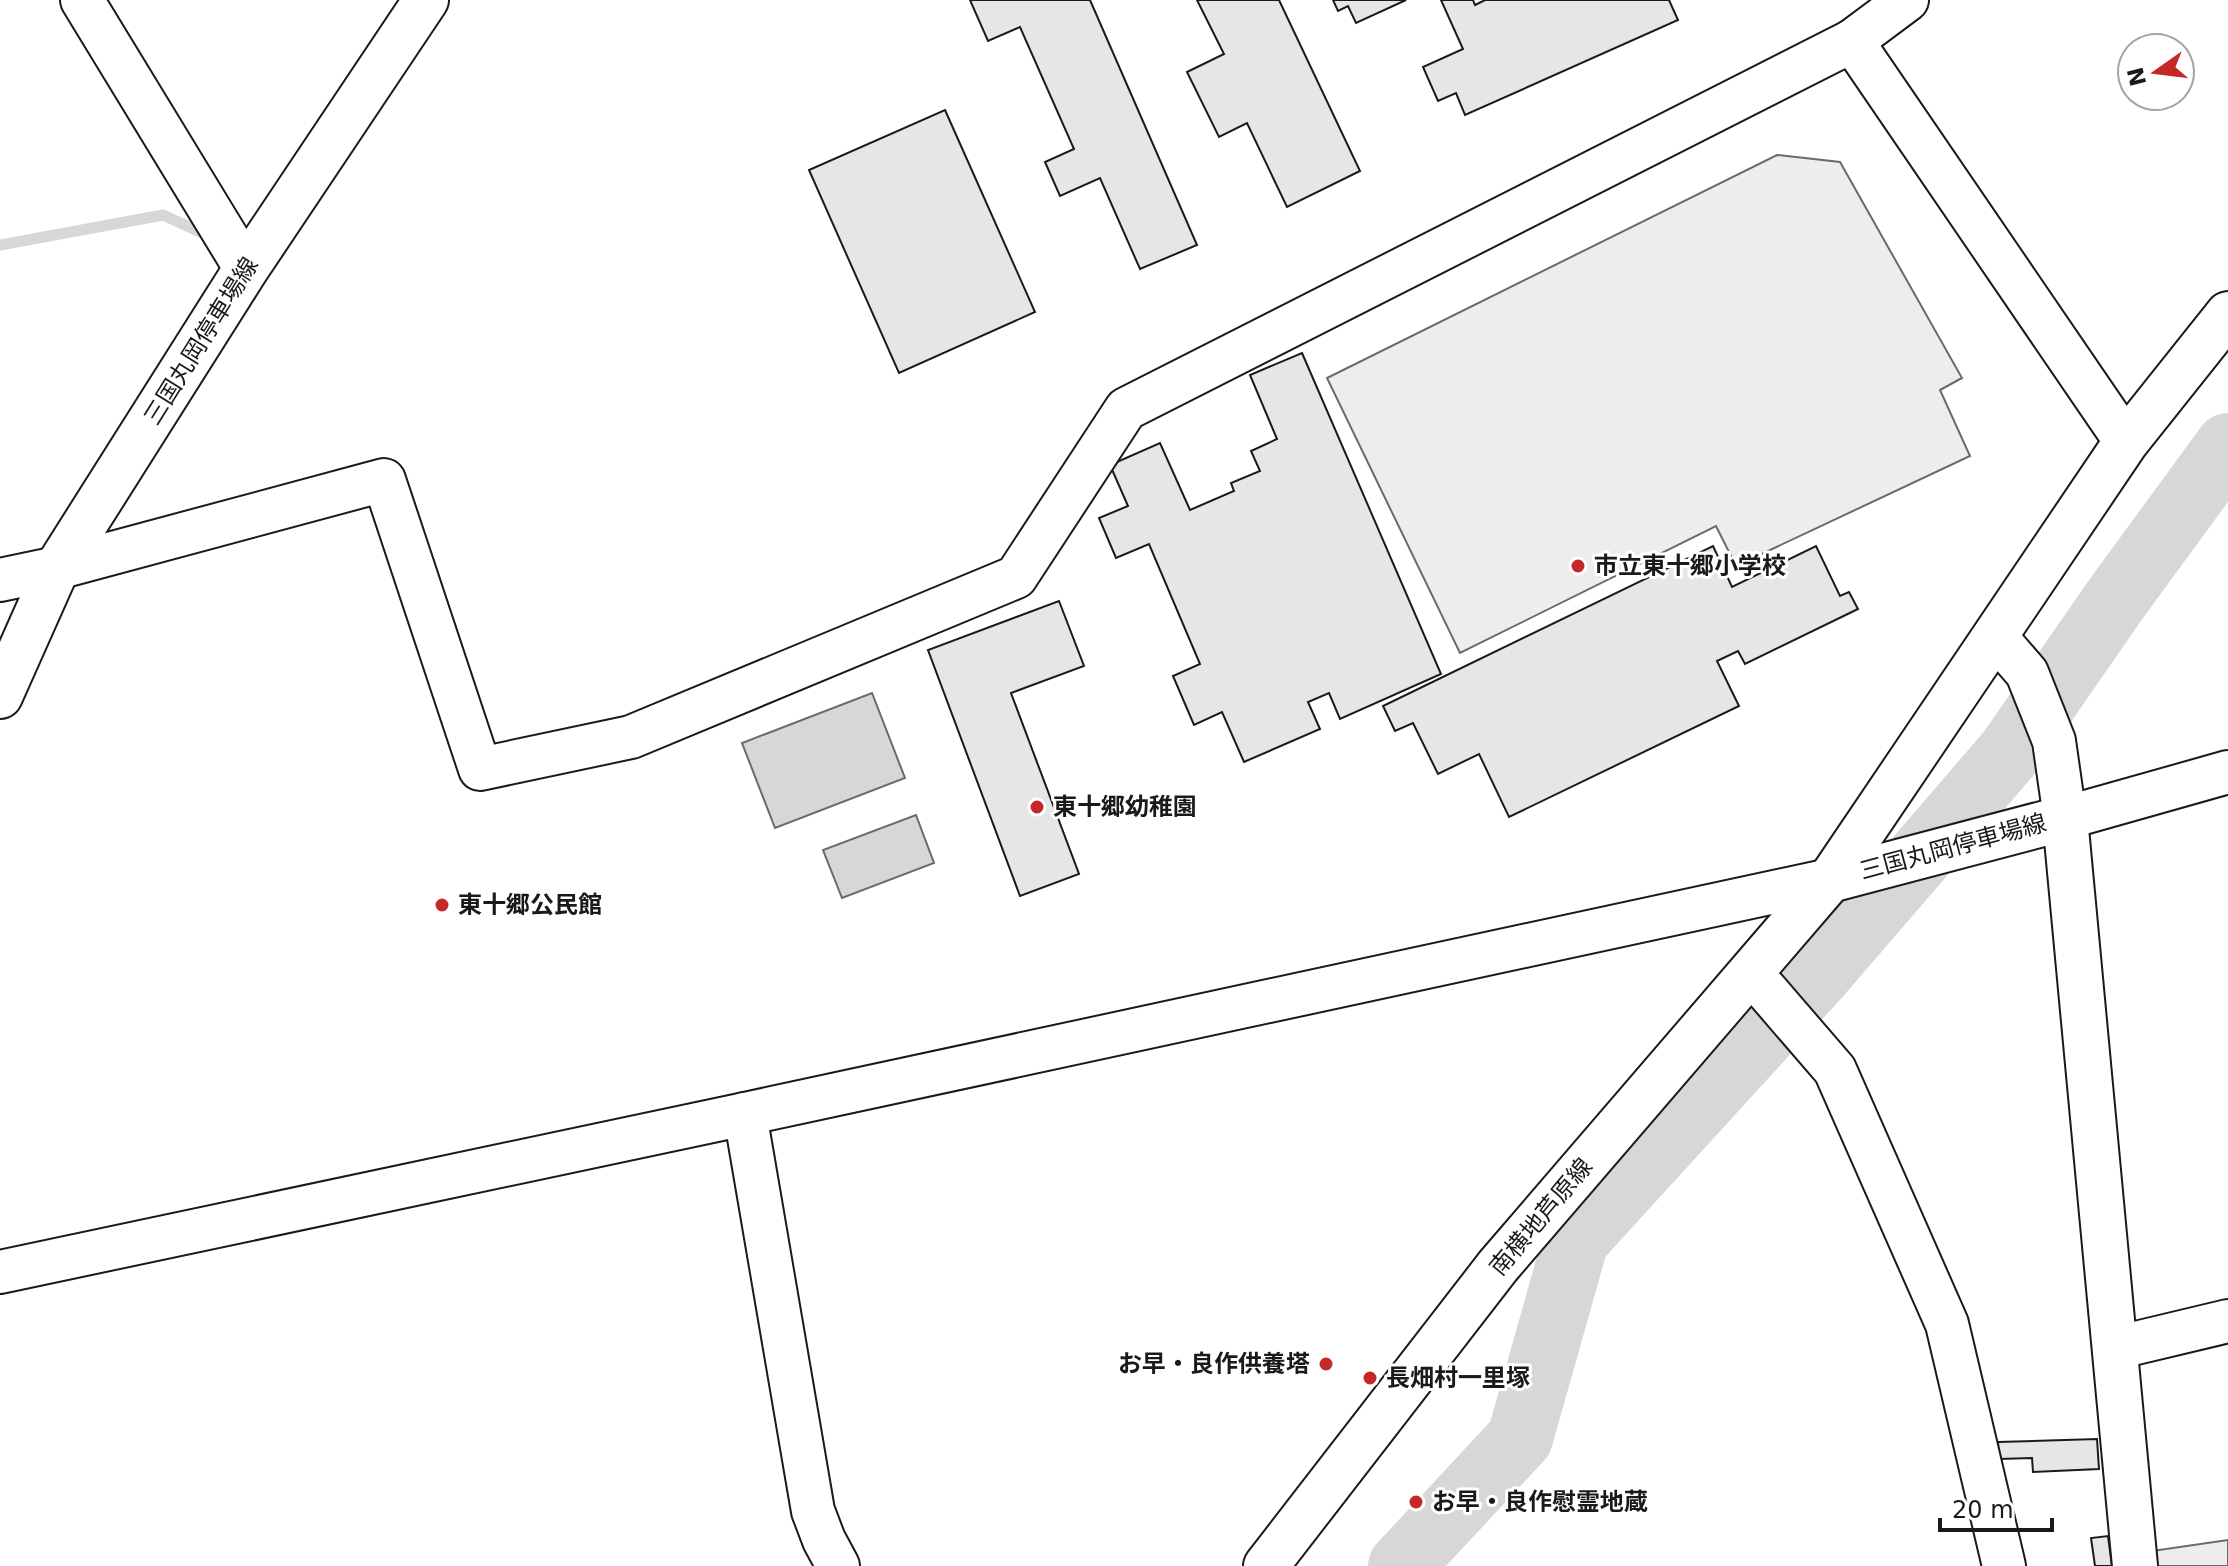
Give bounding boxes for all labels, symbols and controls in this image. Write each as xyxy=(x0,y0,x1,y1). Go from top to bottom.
north arrow xyxy=(2116,32,2196,112)
text: N xyxy=(2123,65,2151,89)
street label: 三国丸岡停車場線 xyxy=(138,252,264,430)
place label: 市立東十郷小学校 xyxy=(1594,552,1786,580)
marker: 市立東十郷小学校 xyxy=(1569,557,1587,575)
place label: 東十郷幼稚園 xyxy=(1053,793,1197,821)
marker: 東十郷幼稚園 xyxy=(1028,798,1046,816)
street label: 三国丸岡停車場線 xyxy=(1857,809,2049,885)
place label: 東十郷公民館 xyxy=(458,891,602,919)
marker: 東十郷公民館 xyxy=(433,896,451,914)
street label: 南横地芦原線 xyxy=(1484,1153,1598,1281)
place label: お早・良作供養塔 xyxy=(1118,1350,1310,1378)
marker: お早・良作供養塔 xyxy=(1317,1355,1335,1373)
place label: 長畑村一里塚 xyxy=(1386,1364,1530,1392)
marker: 長畑村一里塚 xyxy=(1361,1369,1379,1387)
scale bar xyxy=(1940,1482,2052,1532)
place label: お早・良作慰霊地蔵 xyxy=(1432,1488,1648,1516)
marker: お早・良作慰霊地蔵 xyxy=(1407,1493,1425,1511)
text: 20 m xyxy=(1952,1496,2014,1524)

